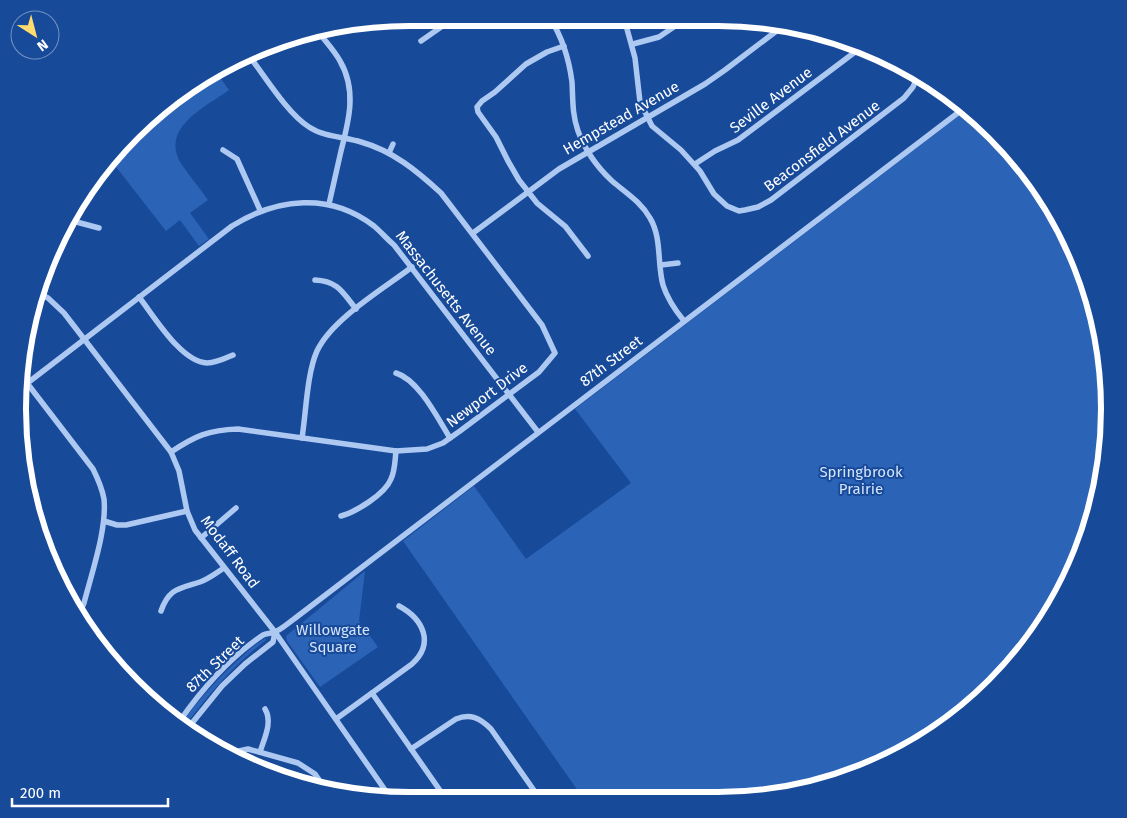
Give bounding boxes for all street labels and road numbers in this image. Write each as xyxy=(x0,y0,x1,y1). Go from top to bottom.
street label: Seville Avenue xyxy=(726,63,816,137)
street label: Hempstead Avenue xyxy=(560,77,682,159)
street label: Beaconsfield Avenue xyxy=(760,97,884,195)
street label: Massachusetts Avenue xyxy=(392,227,500,359)
street label: 87th Street xyxy=(576,331,646,390)
street label: Newport Drive xyxy=(443,359,531,431)
street label: Modaff Road xyxy=(197,512,263,592)
street label: 87th Street xyxy=(182,632,248,696)

